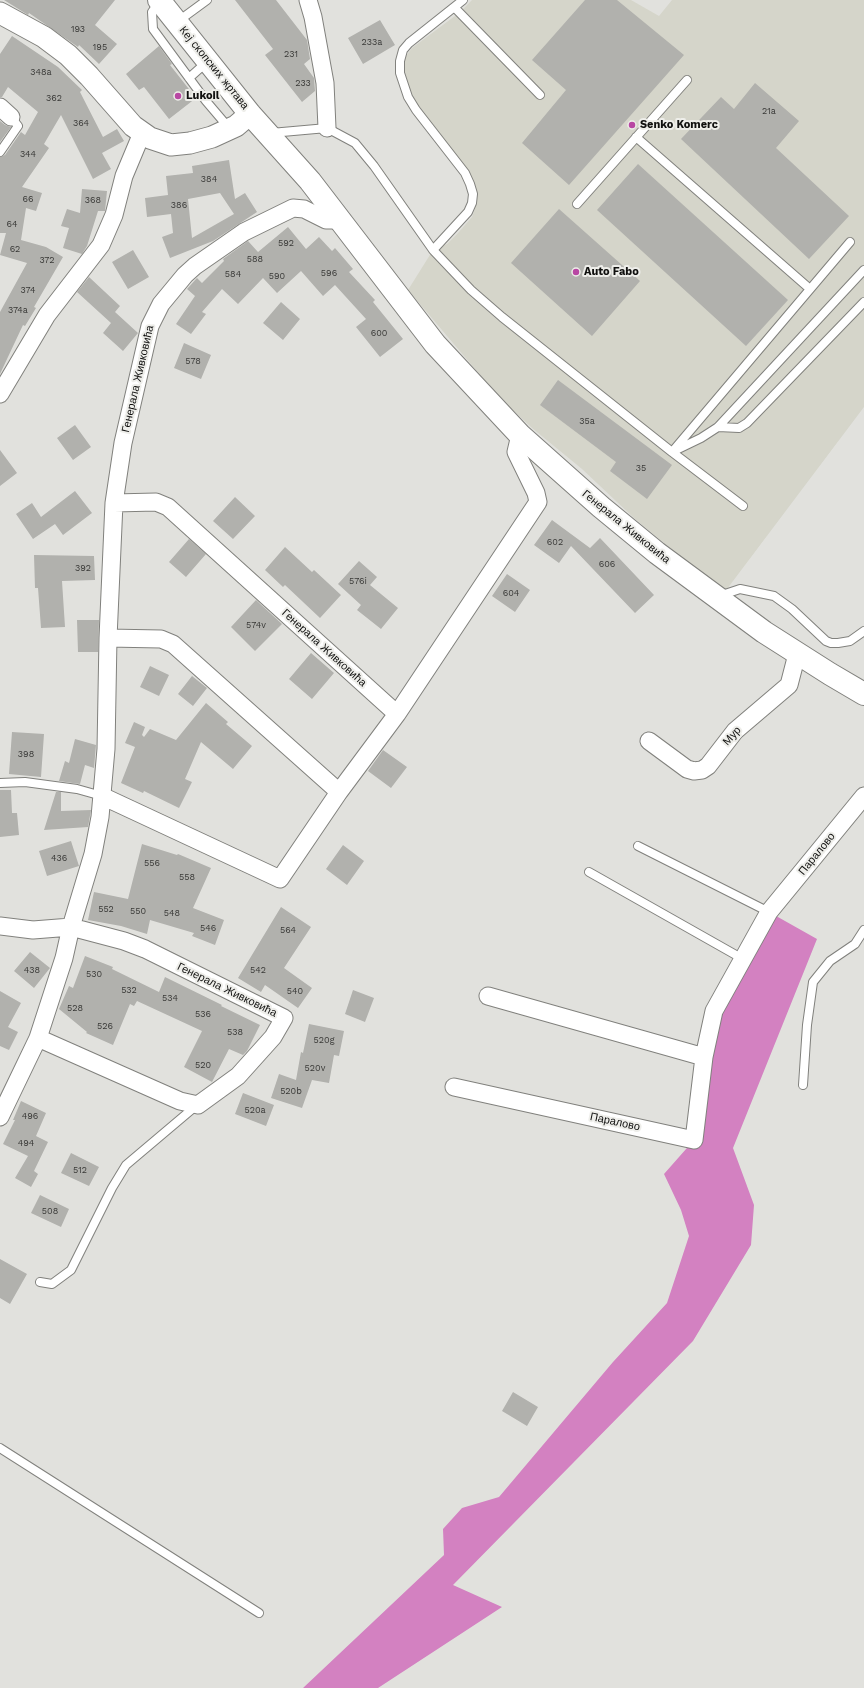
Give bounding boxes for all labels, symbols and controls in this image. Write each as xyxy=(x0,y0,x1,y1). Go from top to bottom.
house number: 193 xyxy=(71,24,85,34)
street label: Кеј скопских жртава xyxy=(176,24,252,112)
house number: 233a xyxy=(362,37,382,47)
house number: 195 xyxy=(93,42,107,52)
house number: 231 xyxy=(284,49,298,59)
house number: 348a xyxy=(30,67,52,77)
house number: 233 xyxy=(295,78,311,88)
place label: Lukoil xyxy=(186,89,219,103)
marker: Lukoil xyxy=(173,91,183,101)
house number: 362 xyxy=(46,93,62,103)
house number: 21a xyxy=(762,106,776,116)
house number: 364 xyxy=(73,118,89,128)
place label: Senko Komerc xyxy=(640,118,718,132)
marker: Senko Komerc xyxy=(627,120,637,130)
house number: 344 xyxy=(20,149,36,159)
house number: 384 xyxy=(201,174,217,184)
house number: 66 xyxy=(23,194,33,204)
house number: 368 xyxy=(85,195,101,205)
house number: 386 xyxy=(171,200,187,210)
house number: 64 xyxy=(7,219,17,229)
house number: 592 xyxy=(278,238,294,248)
house number: 62 xyxy=(10,244,20,254)
house number: 588 xyxy=(247,254,263,264)
house number: 372 xyxy=(39,255,55,265)
place label: Auto Fabo xyxy=(584,265,639,279)
marker: Auto Fabo xyxy=(571,267,581,277)
house number: 596 xyxy=(321,268,337,278)
house number: 584 xyxy=(225,269,241,279)
house number: 590 xyxy=(269,271,285,281)
house number: 374 xyxy=(21,285,35,295)
house number: 374a xyxy=(8,305,28,315)
street label: Генерала Живковића xyxy=(119,324,157,434)
house number: 600 xyxy=(371,328,387,338)
house number: 578 xyxy=(185,356,201,366)
house number: 35a xyxy=(579,416,595,426)
house number: 35 xyxy=(636,463,646,473)
street label: Генерала Живковића xyxy=(579,487,673,567)
house number: 602 xyxy=(547,537,563,547)
house number: 606 xyxy=(599,559,615,569)
house number: 392 xyxy=(75,563,91,573)
house number: 576i xyxy=(349,576,367,586)
house number: 604 xyxy=(503,588,519,598)
street label: Генерала Живковића xyxy=(279,606,369,690)
house number: 574v xyxy=(246,620,266,630)
street label: Мур xyxy=(720,724,744,748)
house number: 398 xyxy=(18,749,34,759)
street label: Паралово xyxy=(796,830,838,878)
house number: 436 xyxy=(51,853,67,863)
house number: 556 xyxy=(144,858,160,868)
house number: 558 xyxy=(179,872,195,882)
house number: 552 xyxy=(98,904,114,914)
house number: 550 xyxy=(130,906,146,916)
house number: 548 xyxy=(164,908,180,918)
house number: 546 xyxy=(200,923,216,933)
house number: 564 xyxy=(280,925,296,935)
street label: Генерала Живковића xyxy=(175,960,279,1020)
house number: 438 xyxy=(24,965,40,975)
house number: 542 xyxy=(250,965,266,975)
house number: 530 xyxy=(86,969,102,979)
house number: 532 xyxy=(121,985,137,995)
house number: 540 xyxy=(287,986,303,996)
house number: 534 xyxy=(162,993,178,1003)
house number: 528 xyxy=(67,1003,83,1013)
house number: 536 xyxy=(195,1009,211,1019)
house number: 526 xyxy=(97,1021,113,1031)
house number: 538 xyxy=(227,1027,243,1037)
house number: 520g xyxy=(314,1035,334,1045)
house number: 520 xyxy=(195,1060,211,1070)
house number: 520v xyxy=(305,1063,325,1073)
house number: 520b xyxy=(280,1086,302,1096)
house number: 520a xyxy=(244,1105,266,1115)
street label: Паралово xyxy=(589,1110,641,1134)
house number: 496 xyxy=(22,1111,38,1121)
house number: 494 xyxy=(18,1138,34,1148)
house number: 512 xyxy=(73,1165,87,1175)
house number: 508 xyxy=(42,1206,58,1216)

